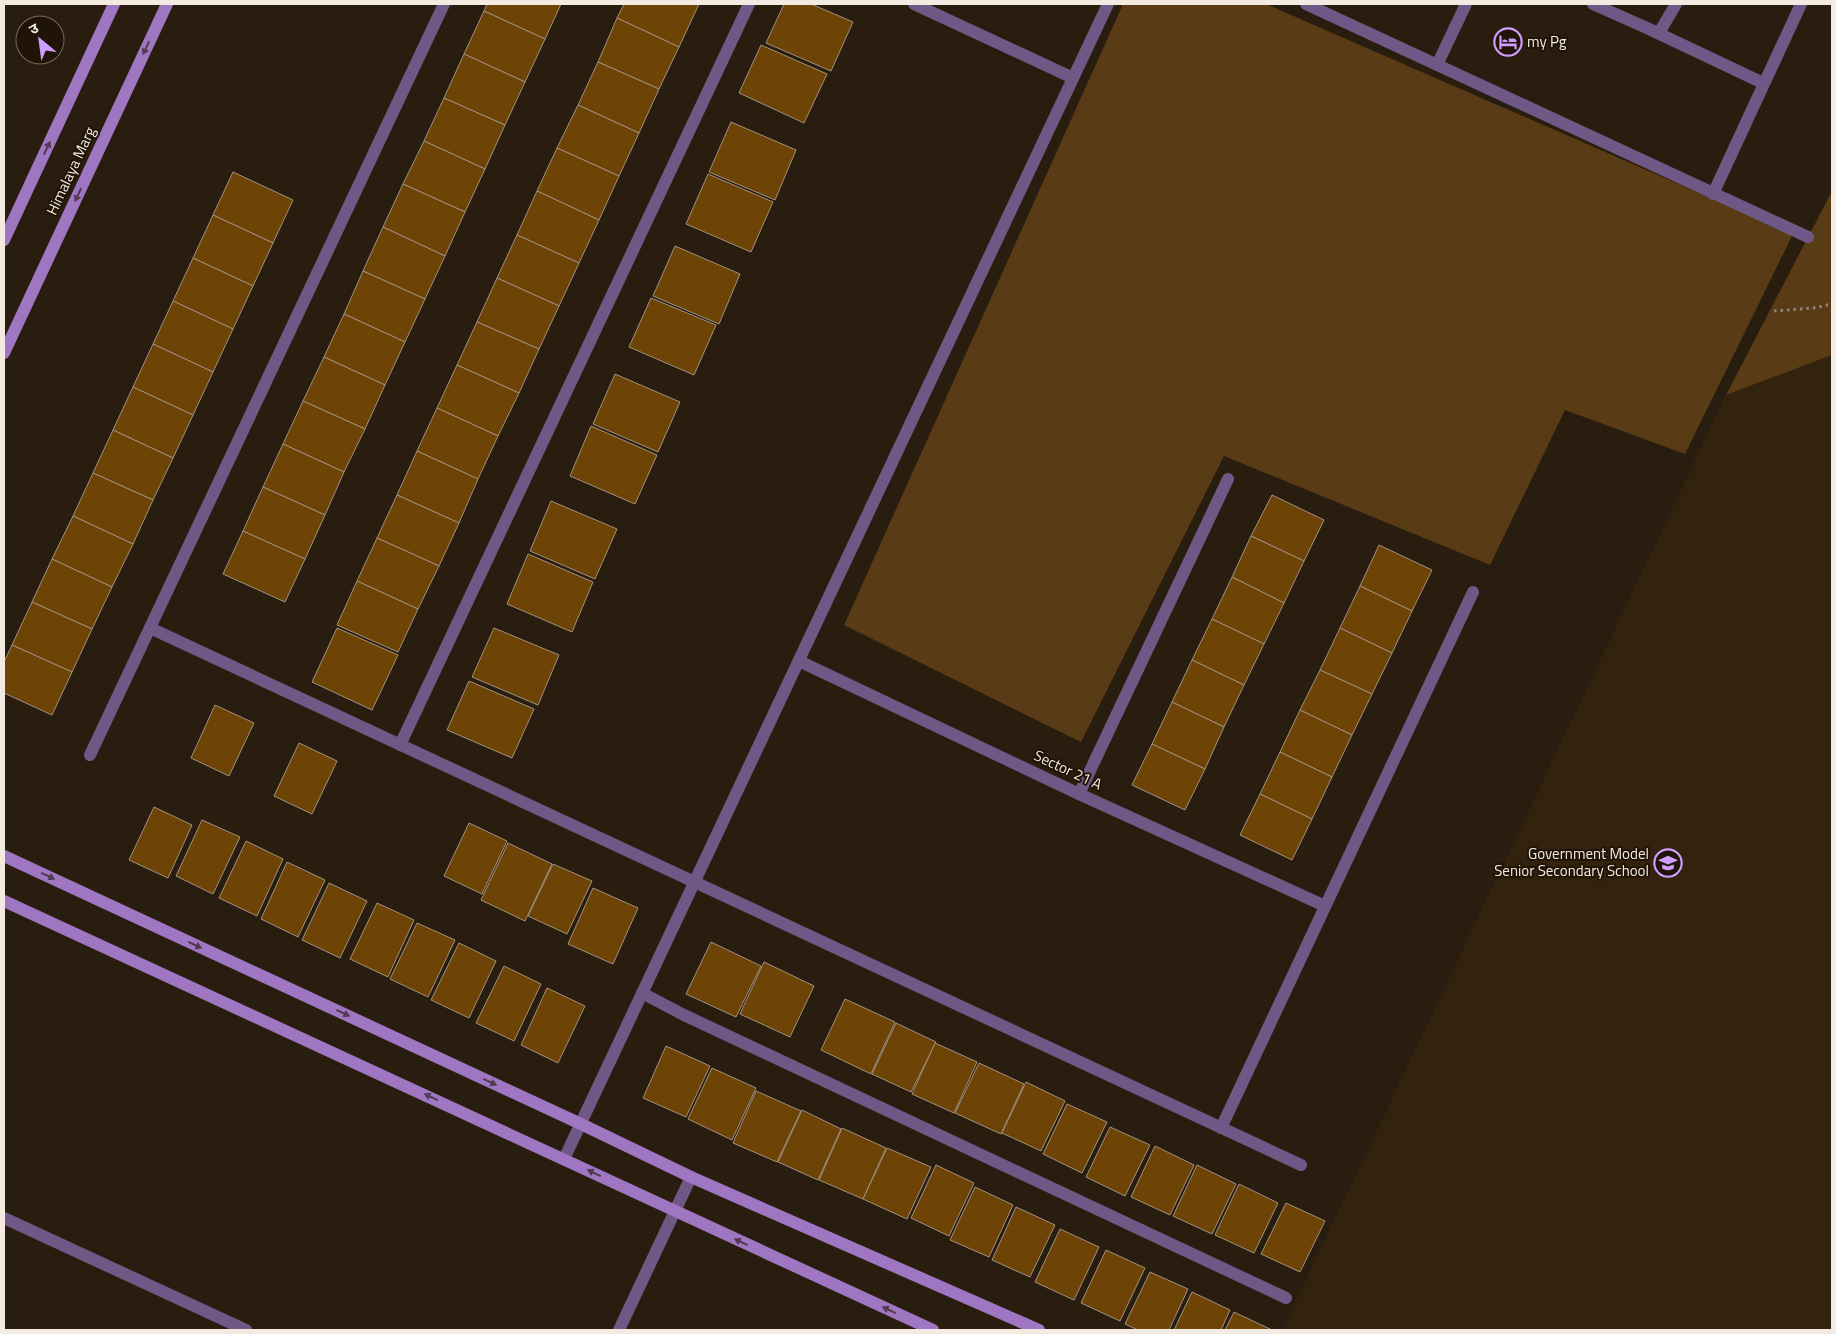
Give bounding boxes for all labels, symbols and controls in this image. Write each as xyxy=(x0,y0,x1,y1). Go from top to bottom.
north arrow xyxy=(15,15,65,65)
text: उ xyxy=(25,17,43,39)
hotel icon: my Pg xyxy=(1493,27,1523,57)
place label: my Pg xyxy=(1527,30,1567,53)
one-way arrow xyxy=(142,41,150,55)
street label: Himalaya Marg xyxy=(40,123,101,219)
one-way arrow xyxy=(43,141,51,155)
one-way arrow xyxy=(73,188,81,202)
street label: Sector 21 A xyxy=(1030,744,1106,795)
place label: Government Model Senior Secondary School xyxy=(1494,842,1649,882)
school or university icon: Government Model Senior Secondary School xyxy=(1653,848,1683,878)
one-way arrow xyxy=(41,873,55,881)
one-way arrow xyxy=(188,941,202,949)
one-way arrow xyxy=(336,1009,350,1017)
one-way arrow xyxy=(483,1078,497,1086)
one-way arrow xyxy=(424,1093,438,1101)
one-way arrow xyxy=(587,1169,601,1177)
one-way arrow xyxy=(734,1237,749,1246)
one-way arrow xyxy=(882,1305,896,1313)

